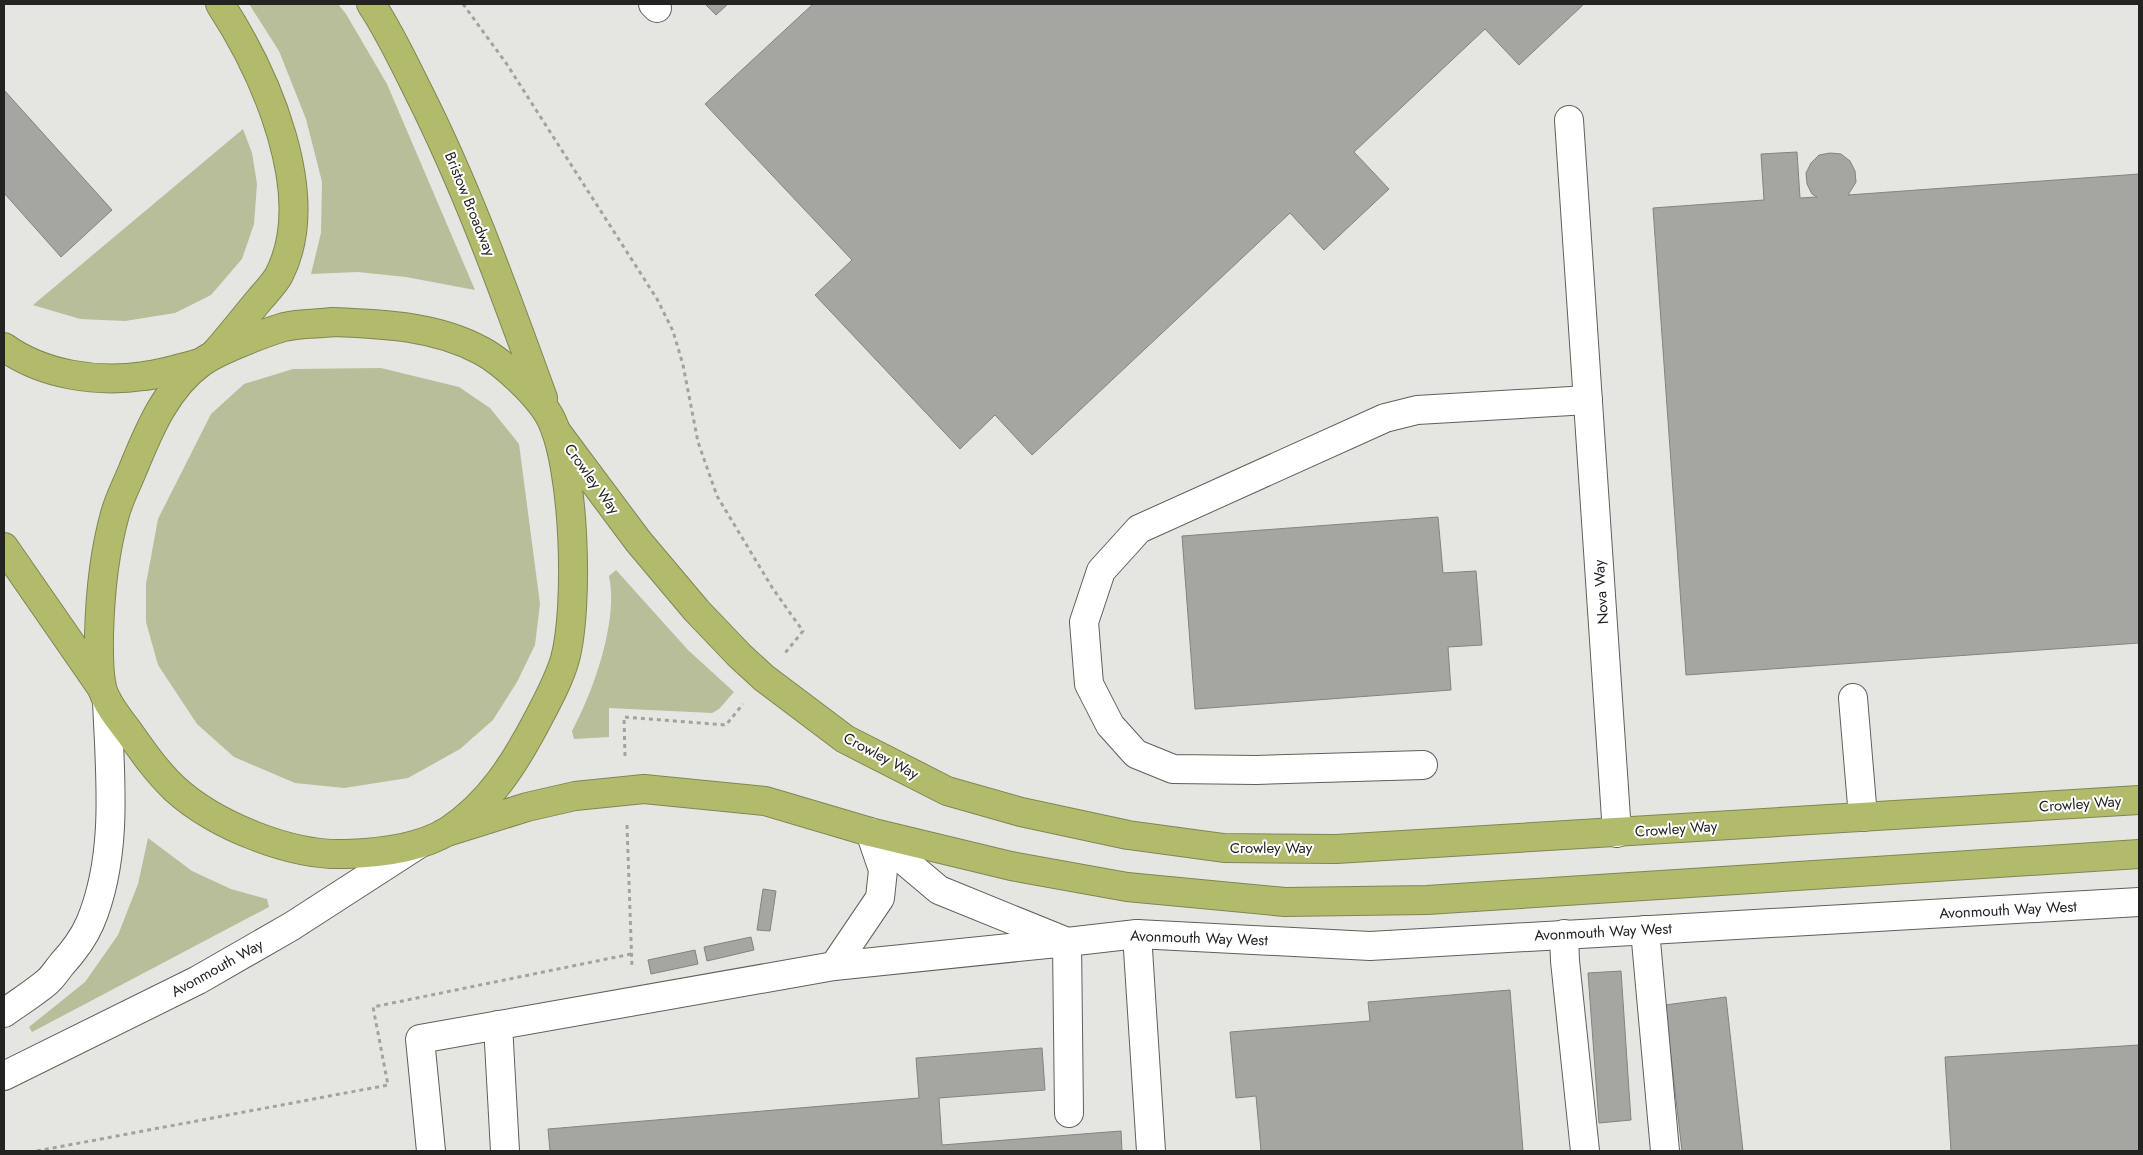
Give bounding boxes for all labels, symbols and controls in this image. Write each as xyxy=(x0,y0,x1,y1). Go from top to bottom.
street label: Bristow Broadway xyxy=(439,148,501,260)
street label: Crowley Way xyxy=(559,439,625,519)
street label: Nova Way xyxy=(1588,558,1614,625)
street label: Crowley Way xyxy=(839,727,923,785)
street label: Crowley Way xyxy=(2038,790,2122,818)
street label: Crowley Way xyxy=(1634,815,1718,843)
street label: Crowley Way xyxy=(1230,837,1313,859)
street label: Avonmouth Way West xyxy=(1939,895,2078,925)
street label: Avonmouth Way West xyxy=(1534,917,1673,947)
street label: Avonmouth Way West xyxy=(1130,925,1269,951)
street label: Avonmouth Way xyxy=(167,933,267,1002)

